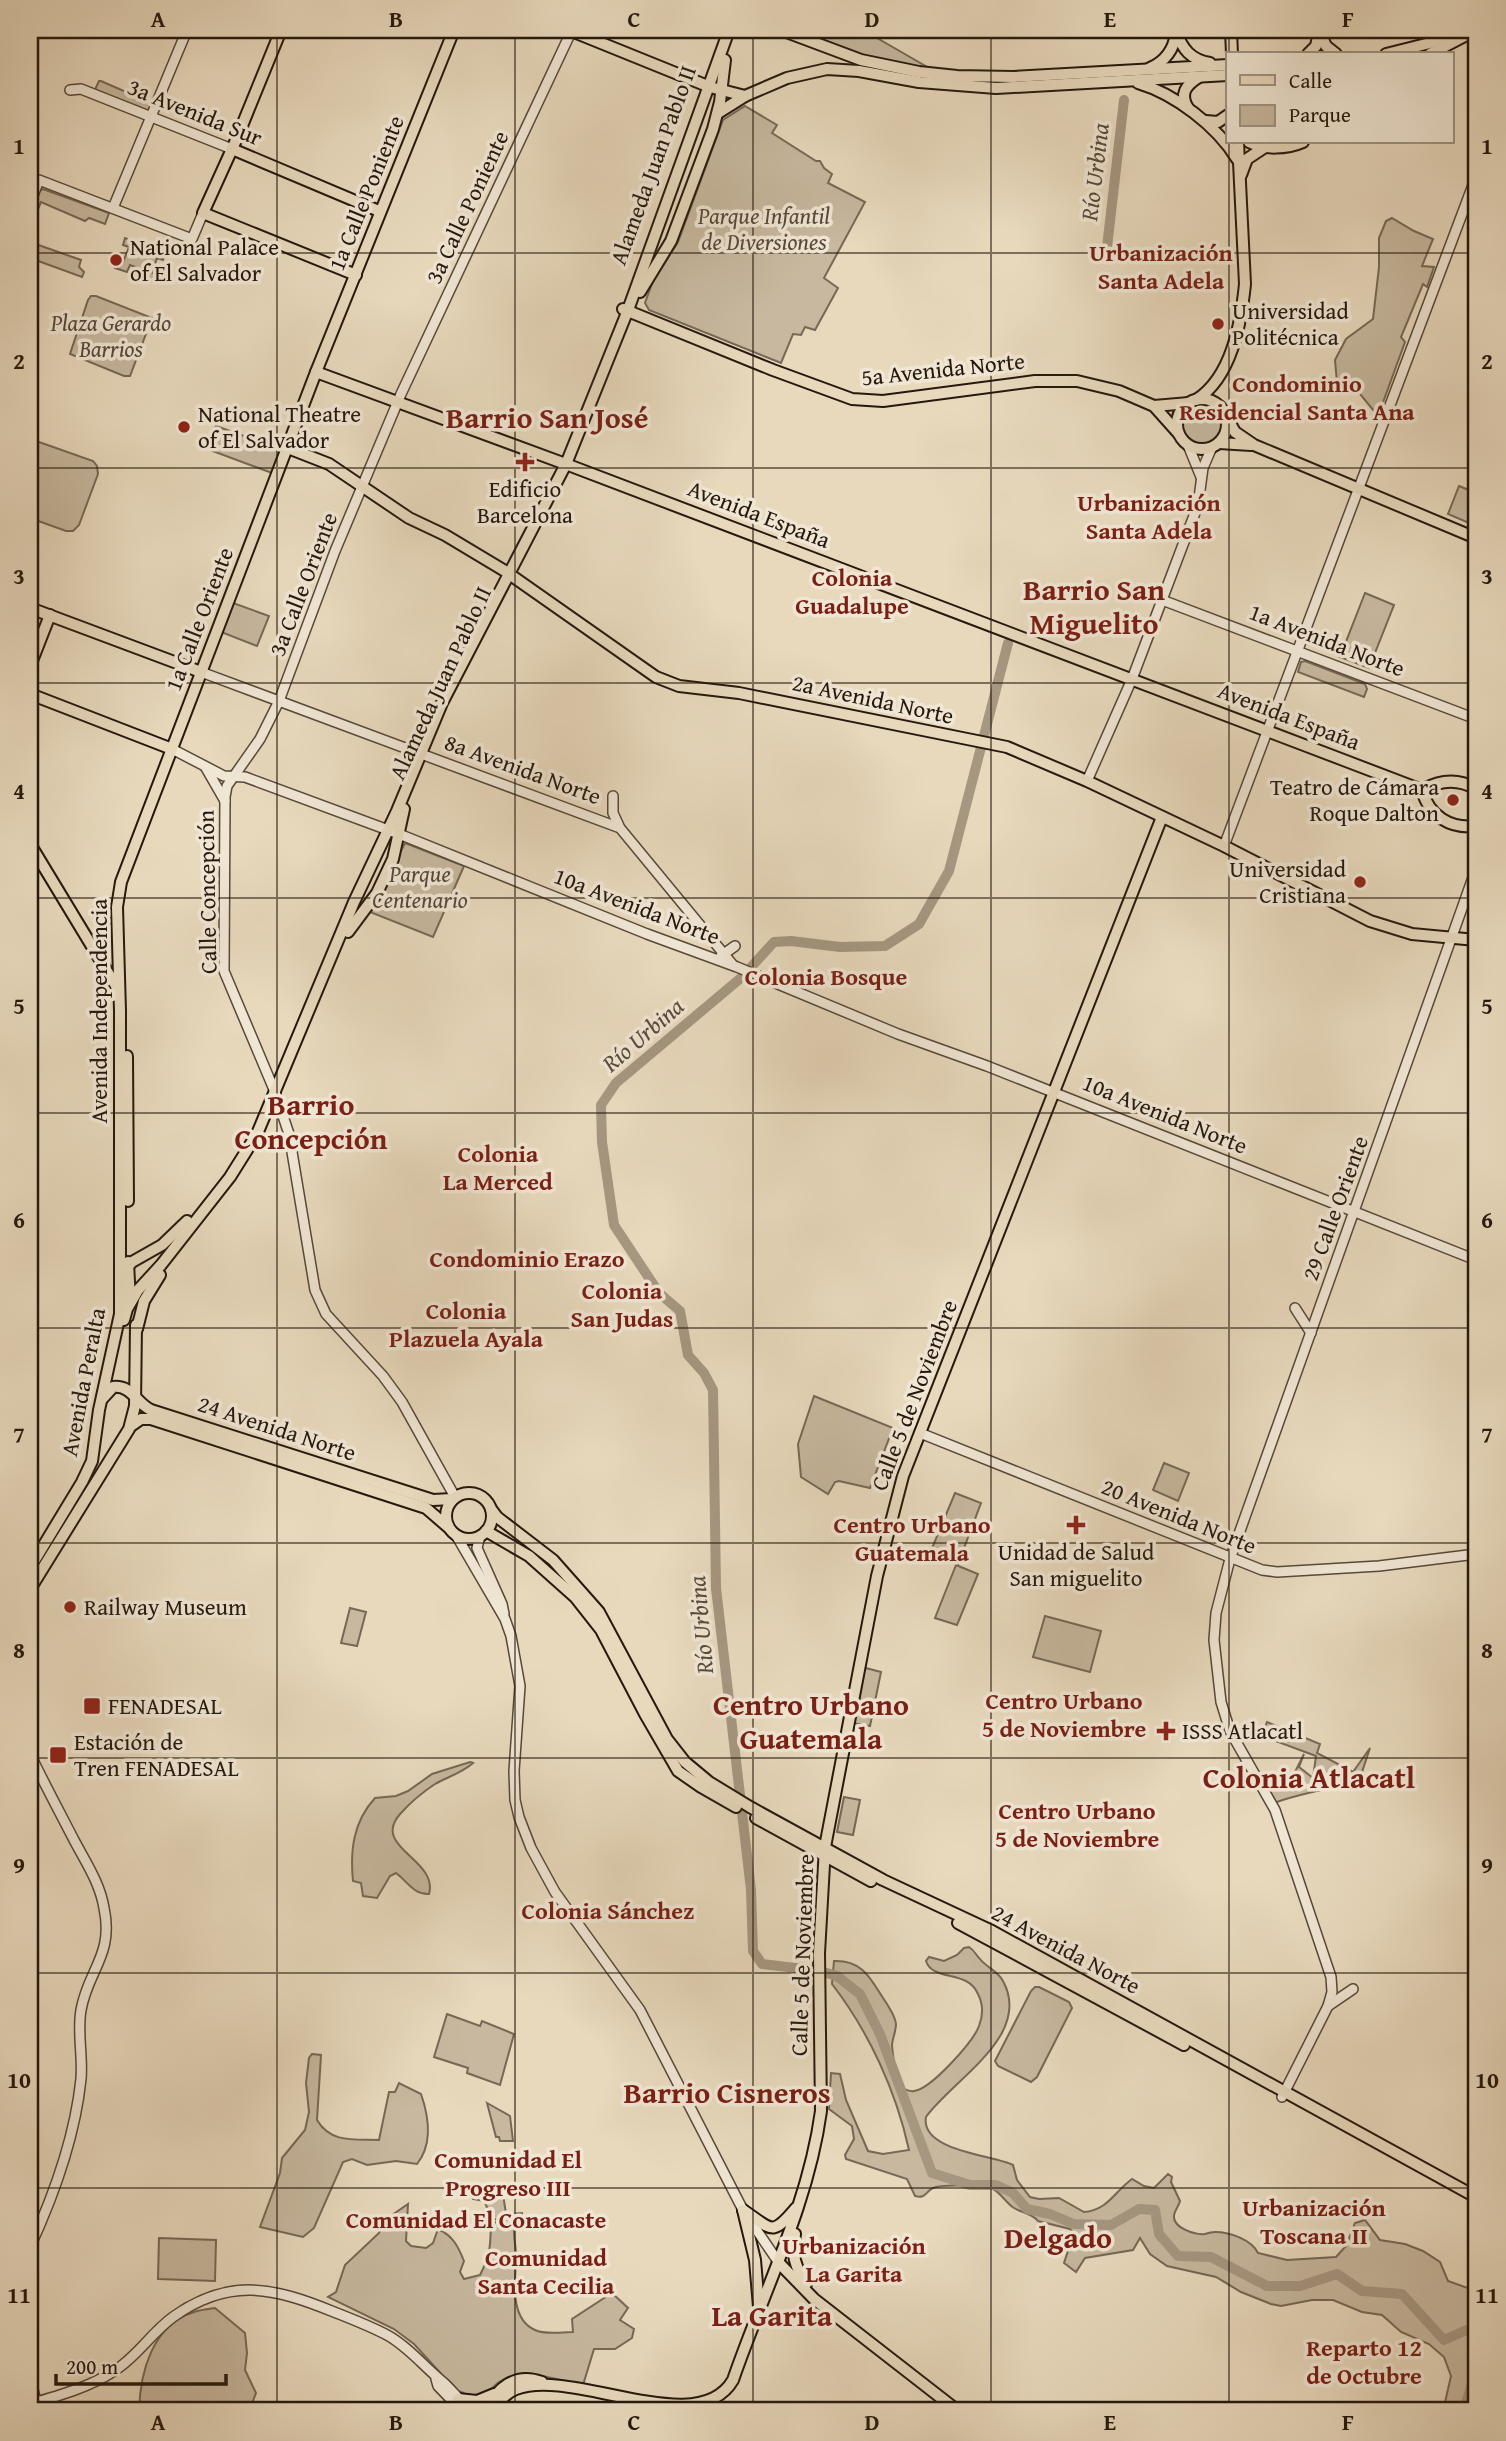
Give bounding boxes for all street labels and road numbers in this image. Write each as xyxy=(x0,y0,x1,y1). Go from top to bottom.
street label: Alameda Juan Pablo II xyxy=(601,60,704,269)
street label: 3a Avenida Sur xyxy=(123,70,268,154)
street label: 1a Calle Poniente xyxy=(319,110,412,276)
street label: 3a Calle Poniente xyxy=(417,125,516,289)
street label: 5a Avenida Norte xyxy=(860,344,1026,393)
street label: Avenida España xyxy=(683,471,835,556)
street label: 3a Calle Oriente xyxy=(260,507,345,661)
street label: 1a Calle Oriente xyxy=(156,542,241,696)
street label: Alameda Juan Pablo II xyxy=(380,581,499,785)
street label: 1a Avenida Norte xyxy=(1245,595,1410,684)
street label: 2a Avenida Norte xyxy=(789,665,957,732)
street label: Avenida España xyxy=(1213,673,1365,758)
street label: 8a Avenida Norte xyxy=(440,725,606,812)
street label: Calle Concepción xyxy=(189,810,224,974)
street label: 10a Avenida Norte xyxy=(549,859,725,952)
street label: Avenida Independencia xyxy=(82,898,115,1123)
street label: 10a Avenida Norte xyxy=(1078,1065,1253,1162)
street label: 29 Calle Oriente xyxy=(1293,1131,1376,1285)
street label: Calle 5 de Noviembre xyxy=(862,1295,965,1495)
street label: Avenida Peralta xyxy=(52,1305,113,1459)
street label: 24 Avenida Norte xyxy=(194,1386,360,1469)
street label: 20 Avenida Norte xyxy=(1097,1469,1262,1562)
street label: Calle 5 de Noviembre xyxy=(781,1853,822,2057)
street label: 24 Avenida Norte xyxy=(986,1895,1147,2002)

